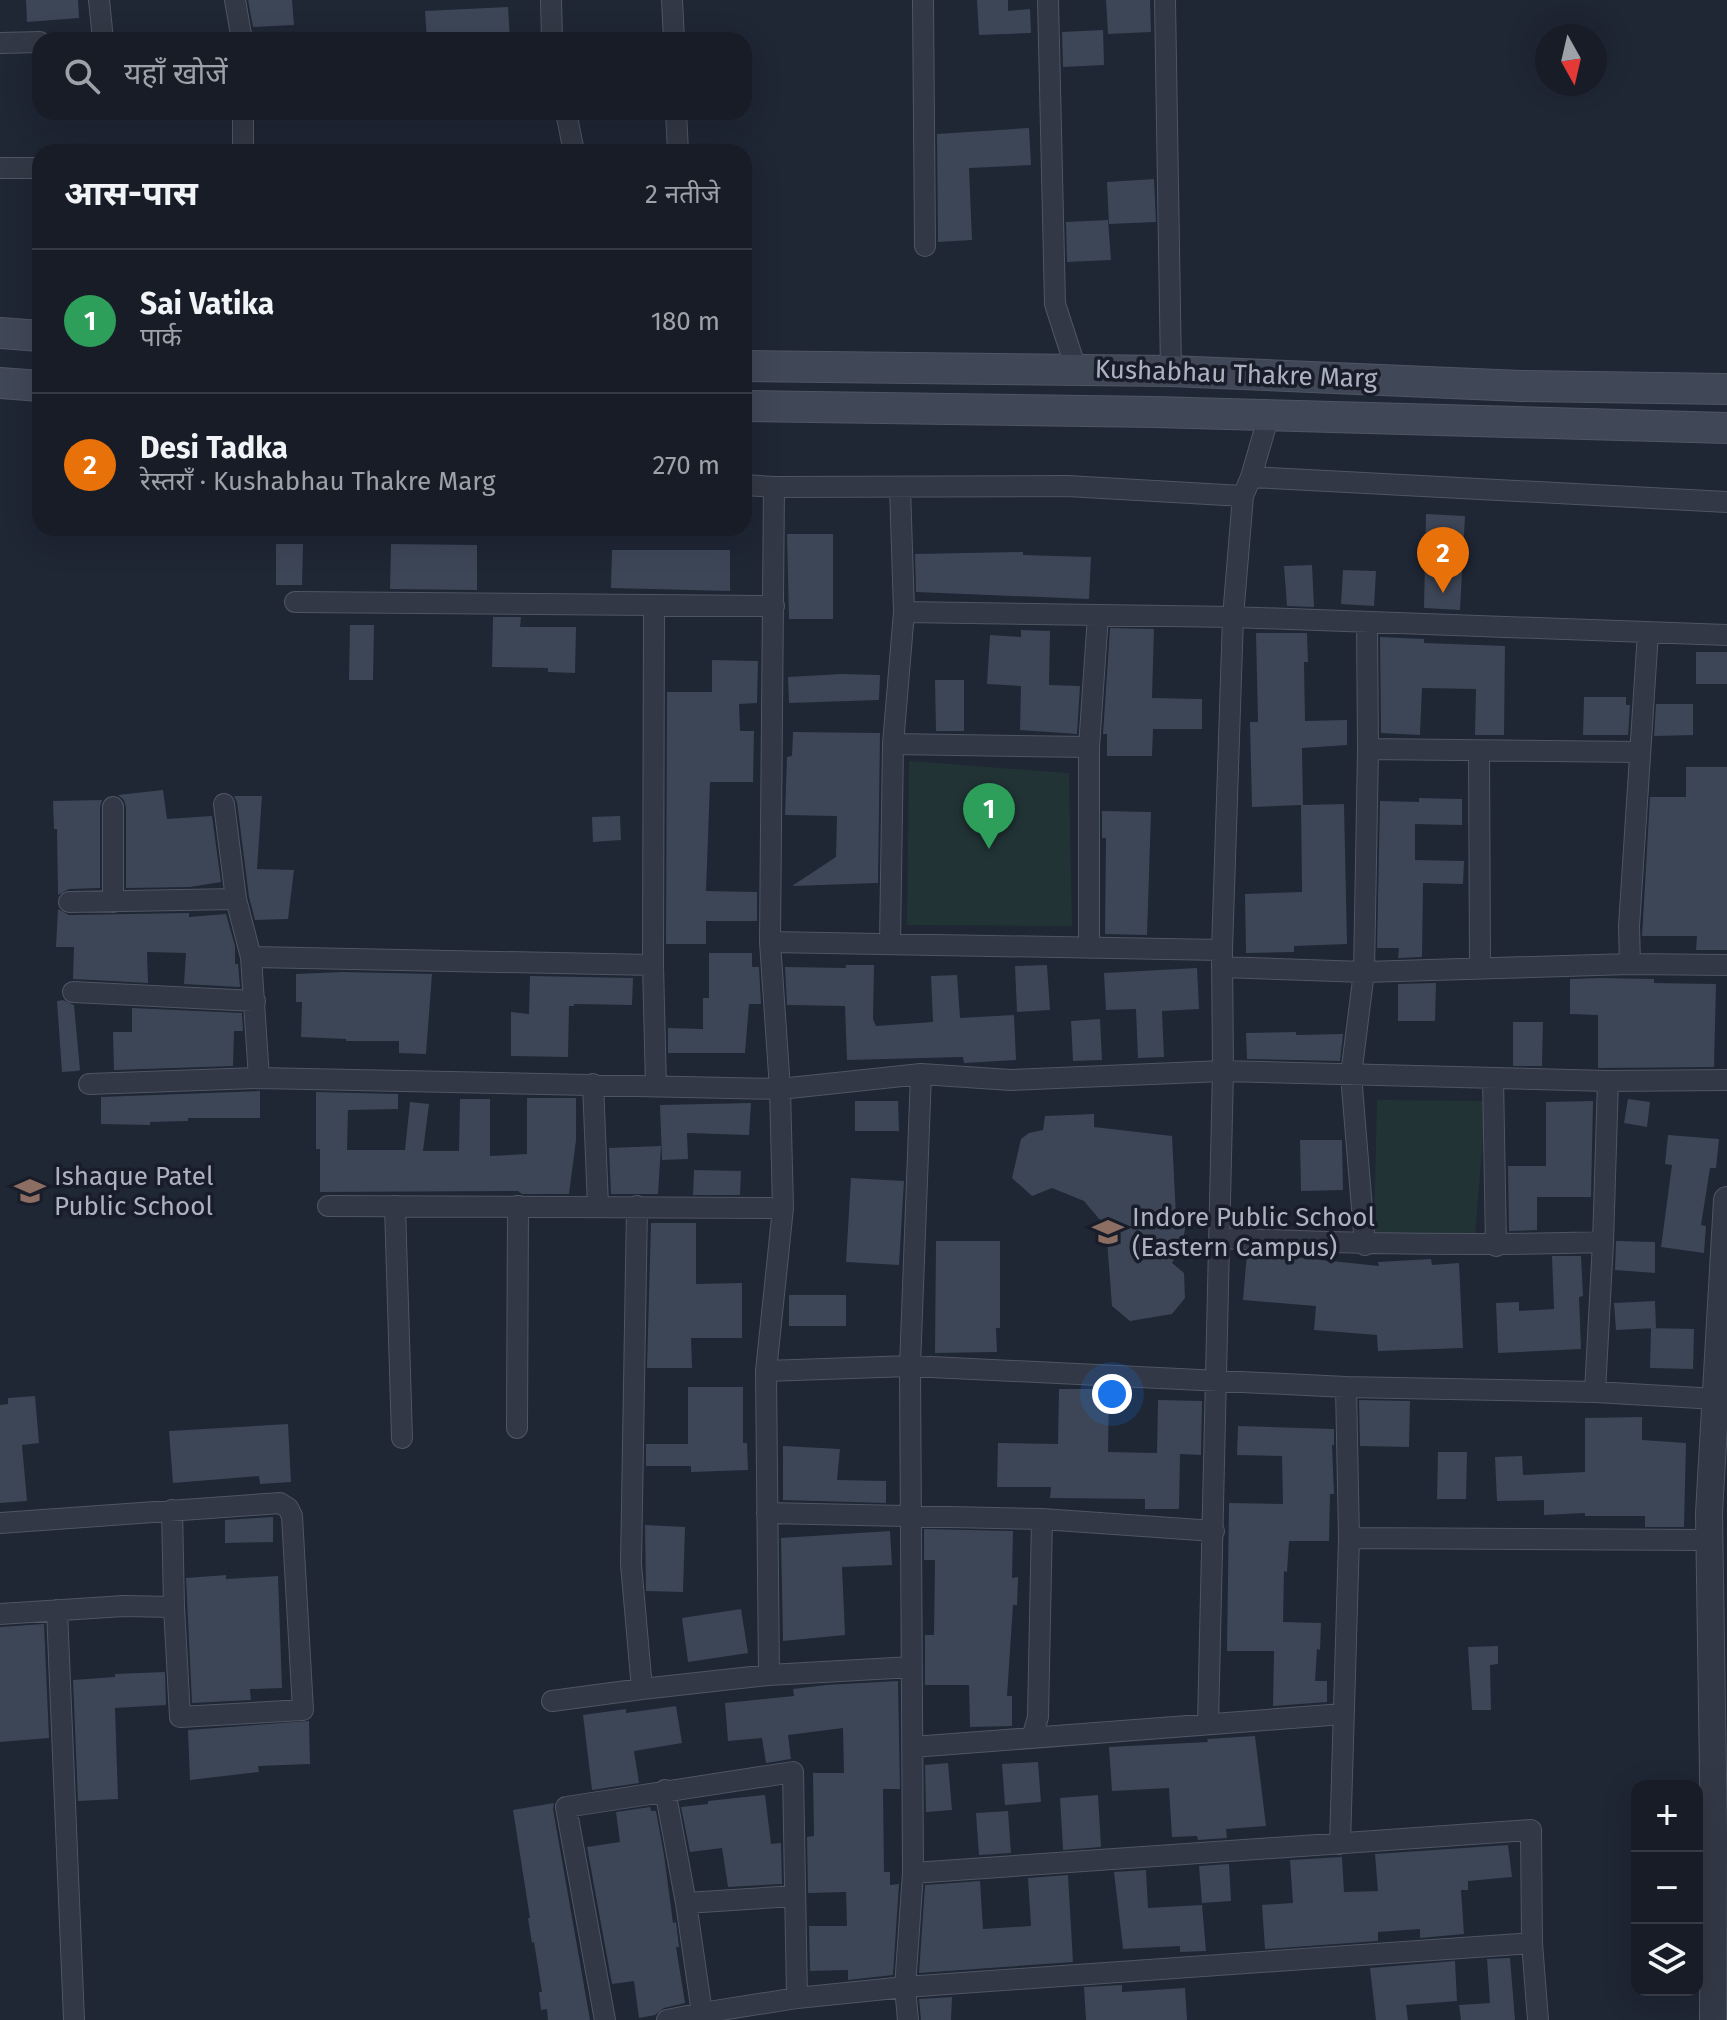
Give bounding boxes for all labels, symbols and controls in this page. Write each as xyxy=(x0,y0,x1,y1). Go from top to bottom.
north arrow xyxy=(1535,24,1607,96)
search box xyxy=(32,32,752,120)
icon: search xyxy=(60,54,104,98)
text: यहाँ खोजें xyxy=(124,56,228,92)
text: आस-पास xyxy=(64,173,198,214)
text: 2 नतीजे xyxy=(645,179,720,210)
text: Sai Vatika xyxy=(140,286,274,322)
text: 1 xyxy=(84,306,96,337)
text: 180 m xyxy=(651,306,720,337)
text: पार्क xyxy=(140,322,181,353)
street label: Kushabhau Thakre Marg xyxy=(1094,354,1378,394)
text: Desi Tadka xyxy=(140,430,288,466)
text: 2 xyxy=(83,450,97,481)
text: 270 m xyxy=(652,450,720,481)
text: रेस्तराँ · Kushabhau Thakre Marg xyxy=(140,466,496,497)
pin: 2 xyxy=(1417,527,1469,593)
pin: 1 xyxy=(963,783,1015,849)
place label: Ishaque Patel Public School xyxy=(54,1161,214,1222)
school or university icon: Ishaque Patel Public School xyxy=(13,1174,47,1208)
place label: Indore Public School (Eastern Campus) xyxy=(1132,1202,1375,1263)
school or university icon: Indore Public School (Eastern Campus) xyxy=(1091,1215,1125,1249)
your location xyxy=(1092,1374,1132,1414)
map controls xyxy=(1631,1780,1703,1996)
button: + xyxy=(1631,1780,1703,1852)
button: − xyxy=(1631,1852,1703,1924)
button: layers xyxy=(1631,1924,1703,1996)

